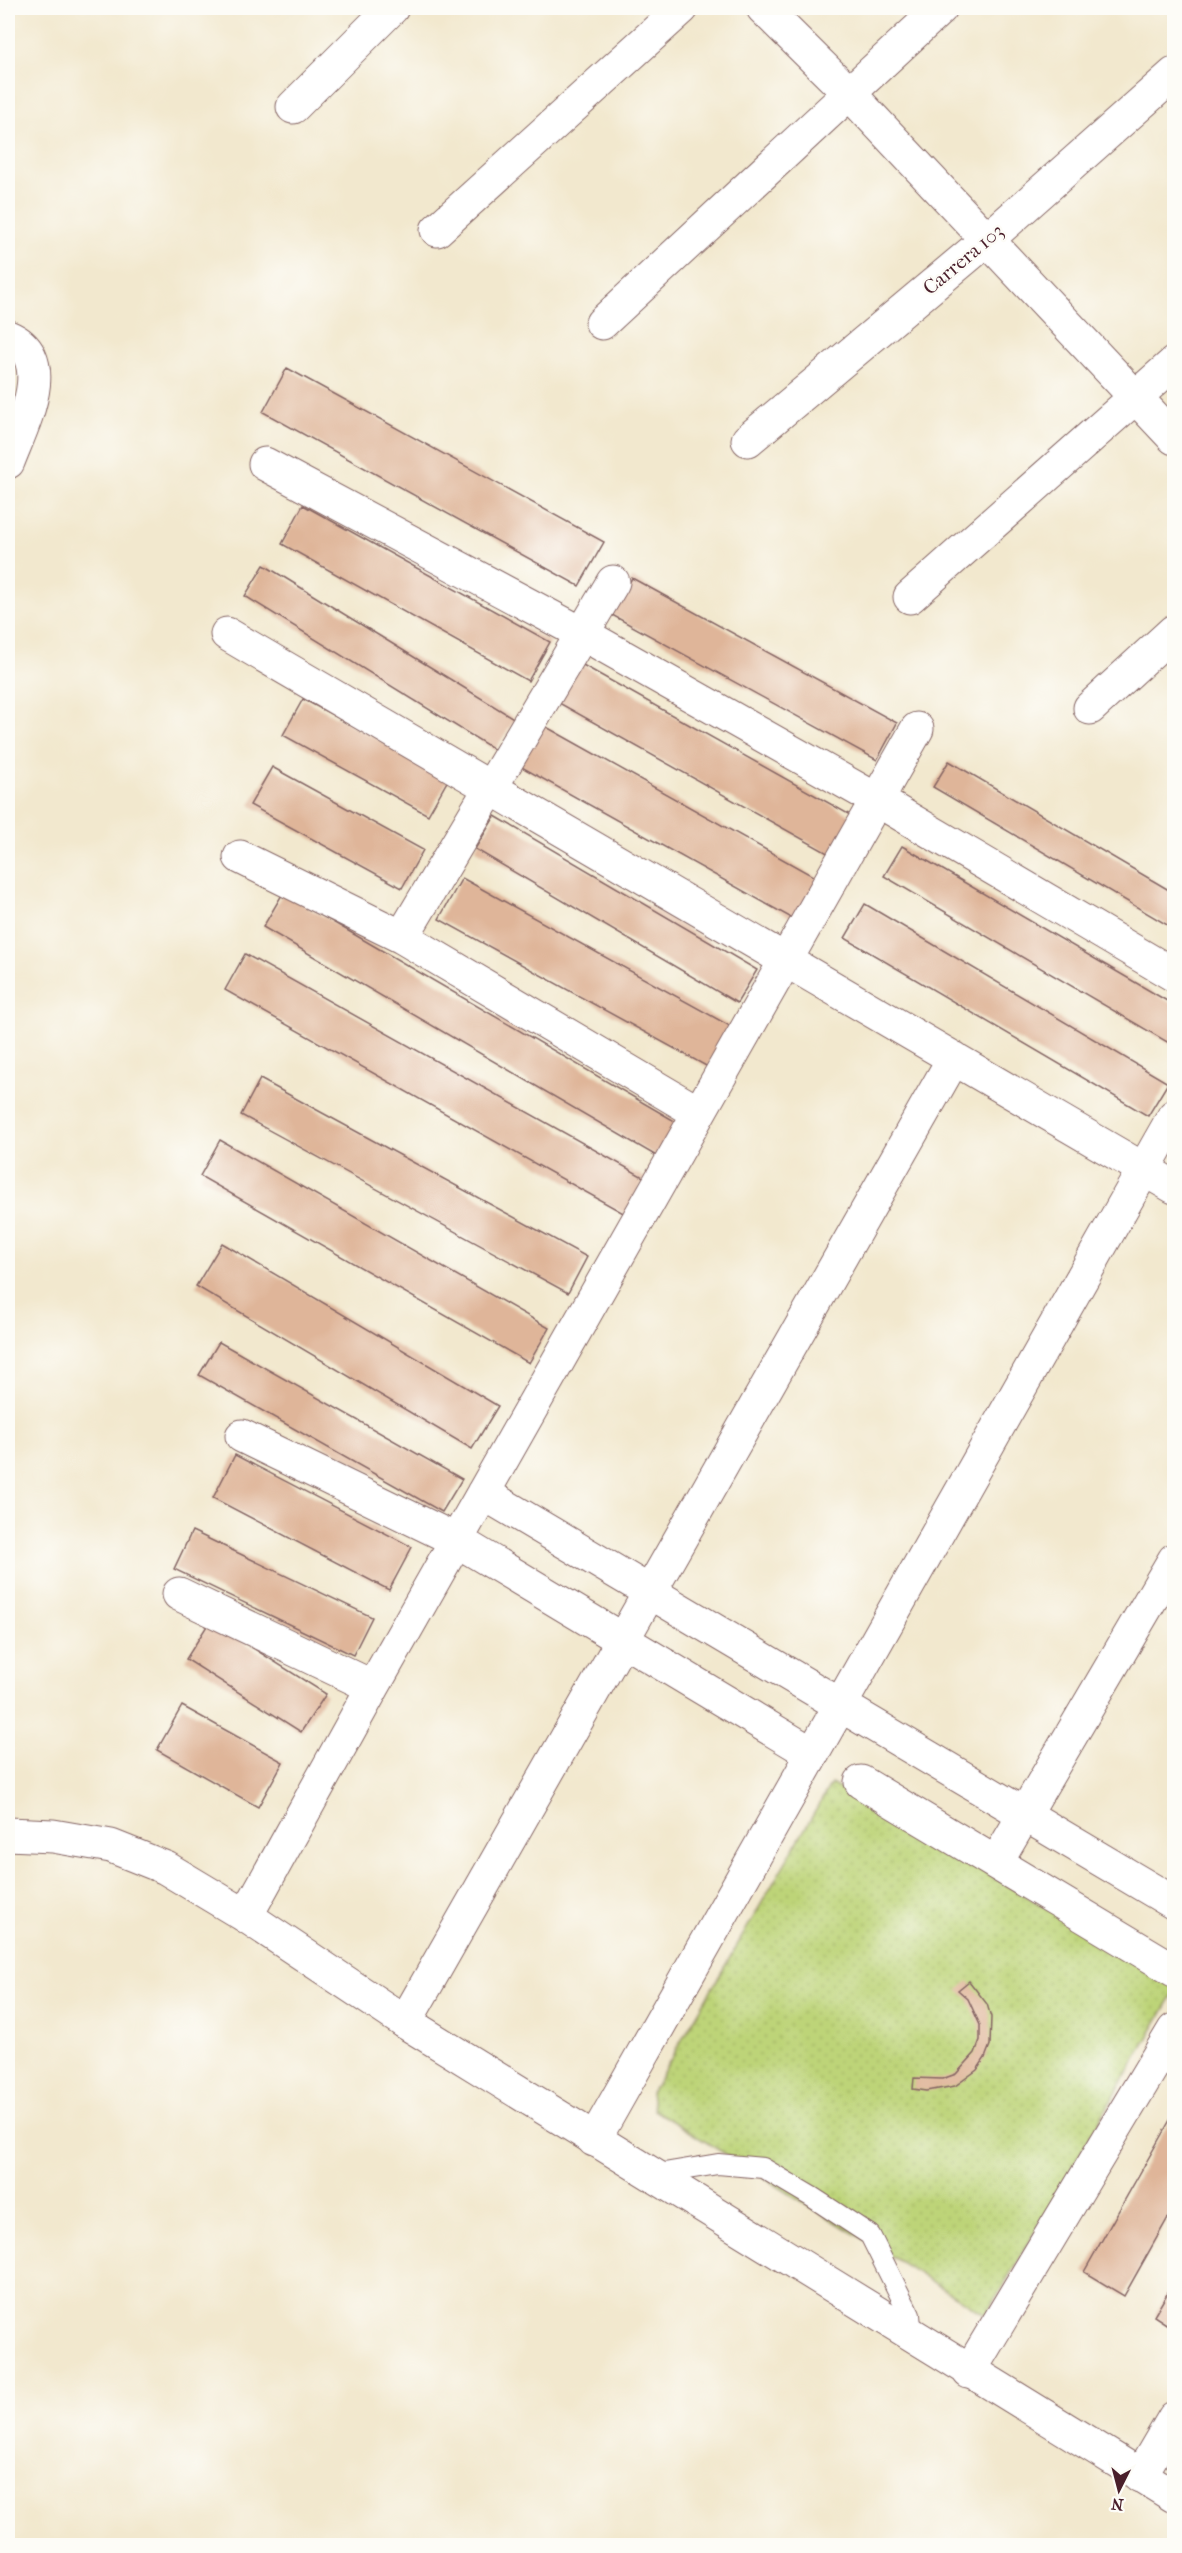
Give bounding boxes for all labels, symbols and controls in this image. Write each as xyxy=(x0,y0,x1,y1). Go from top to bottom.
street label: Carrera 103 xyxy=(918,219,1008,300)
north arrow xyxy=(1089,2460,1149,2520)
text: N xyxy=(1110,2494,1125,2515)

